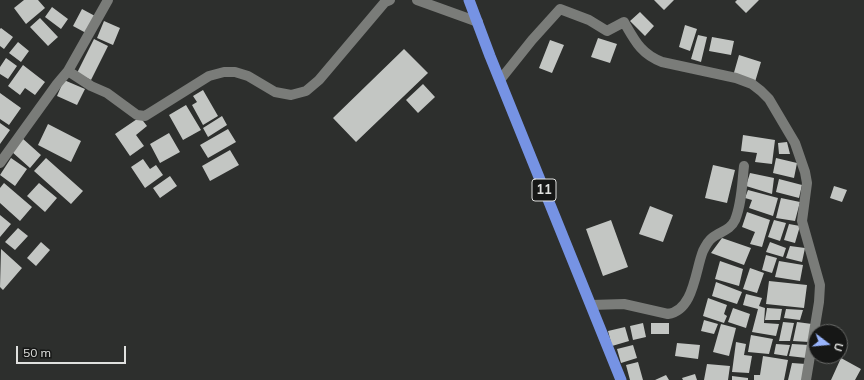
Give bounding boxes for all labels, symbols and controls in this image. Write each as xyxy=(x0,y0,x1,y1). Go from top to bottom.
road number: 11 xyxy=(532,179,556,201)
north arrow xyxy=(808,324,848,364)
scale bar xyxy=(18,338,128,364)
text: U xyxy=(831,341,846,353)
text: 50 m xyxy=(23,345,51,360)

